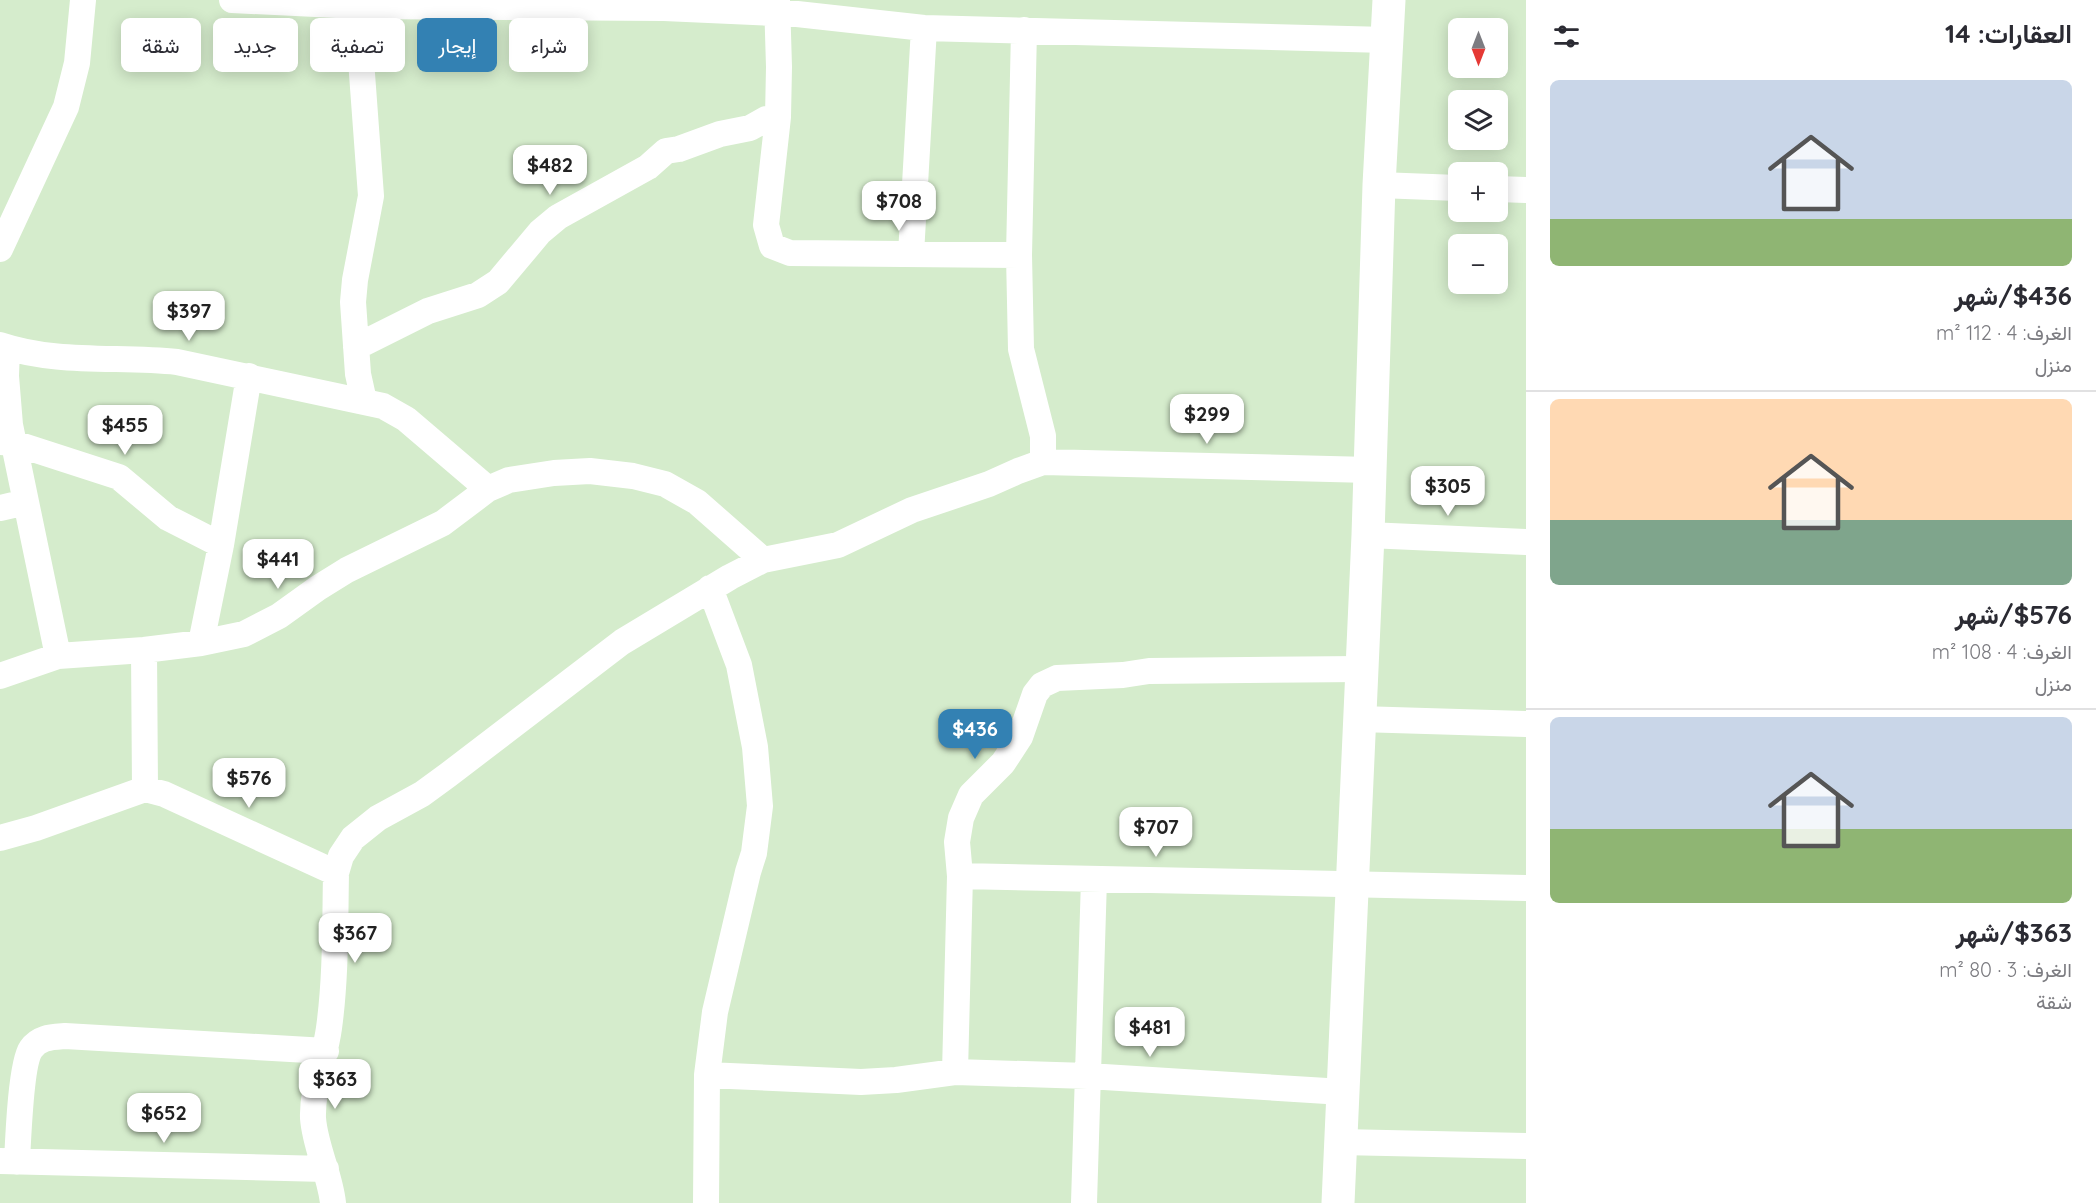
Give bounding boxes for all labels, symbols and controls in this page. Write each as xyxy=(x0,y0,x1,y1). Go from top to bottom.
text: العقارات: 14 xyxy=(1945,17,2072,50)
chip: شقة xyxy=(121,18,201,72)
chip: جديد xyxy=(213,18,298,72)
chip: تصفية xyxy=(310,18,405,72)
chip: إيجار xyxy=(417,18,497,72)
chip: شراء xyxy=(509,18,588,72)
north arrow xyxy=(1448,18,1508,78)
map controls xyxy=(1448,18,1508,294)
icon: filters xyxy=(1550,20,1583,53)
button: layers xyxy=(1448,90,1508,150)
icon: home xyxy=(1757,119,1865,227)
pin: $482 xyxy=(514,145,586,196)
text: $482 xyxy=(527,152,573,177)
button: + xyxy=(1448,162,1508,222)
pin: $708 xyxy=(863,181,935,232)
text: $708 xyxy=(876,188,922,213)
button: − xyxy=(1448,234,1508,294)
text: $436/شهر xyxy=(1954,279,2072,312)
pin: $397 xyxy=(153,291,225,342)
text: $397 xyxy=(167,298,211,323)
text: الغرف: 4 · 112 m² xyxy=(1936,320,2072,345)
text: منزل xyxy=(2035,352,2072,377)
pin: $299 xyxy=(1171,394,1243,445)
text: $299 xyxy=(1184,401,1230,426)
pin: $455 xyxy=(89,405,161,456)
text: $455 xyxy=(102,412,148,437)
icon: home xyxy=(1757,438,1865,546)
pin: $305 xyxy=(1412,466,1484,517)
text: $305 xyxy=(1425,473,1471,498)
pin: $441 xyxy=(242,539,314,590)
text: $441 xyxy=(257,546,299,571)
text: $576/شهر xyxy=(1955,598,2072,631)
text: الغرف: 4 · 108 m² xyxy=(1932,639,2072,664)
text: منزل xyxy=(2035,671,2072,696)
pin: $436 xyxy=(939,709,1011,760)
text: $436 xyxy=(952,716,998,741)
icon: home xyxy=(1757,756,1865,864)
pin: $576 xyxy=(213,758,285,809)
text: $576 xyxy=(227,765,271,790)
pin: $707 xyxy=(1120,807,1192,858)
text: $707 xyxy=(1133,814,1179,839)
pin: $367 xyxy=(319,913,391,964)
text: $363/شهر xyxy=(1955,916,2072,949)
text: $367 xyxy=(333,920,377,945)
text: الغرف: 3 · 80 m² xyxy=(1939,957,2072,982)
text: شقة xyxy=(2036,989,2072,1014)
pin: $481 xyxy=(1114,1007,1186,1058)
text: $481 xyxy=(1129,1014,1171,1039)
pin: $363 xyxy=(299,1059,371,1110)
text: $363 xyxy=(313,1066,357,1091)
pin: $652 xyxy=(128,1093,200,1144)
text: $652 xyxy=(141,1100,187,1125)

